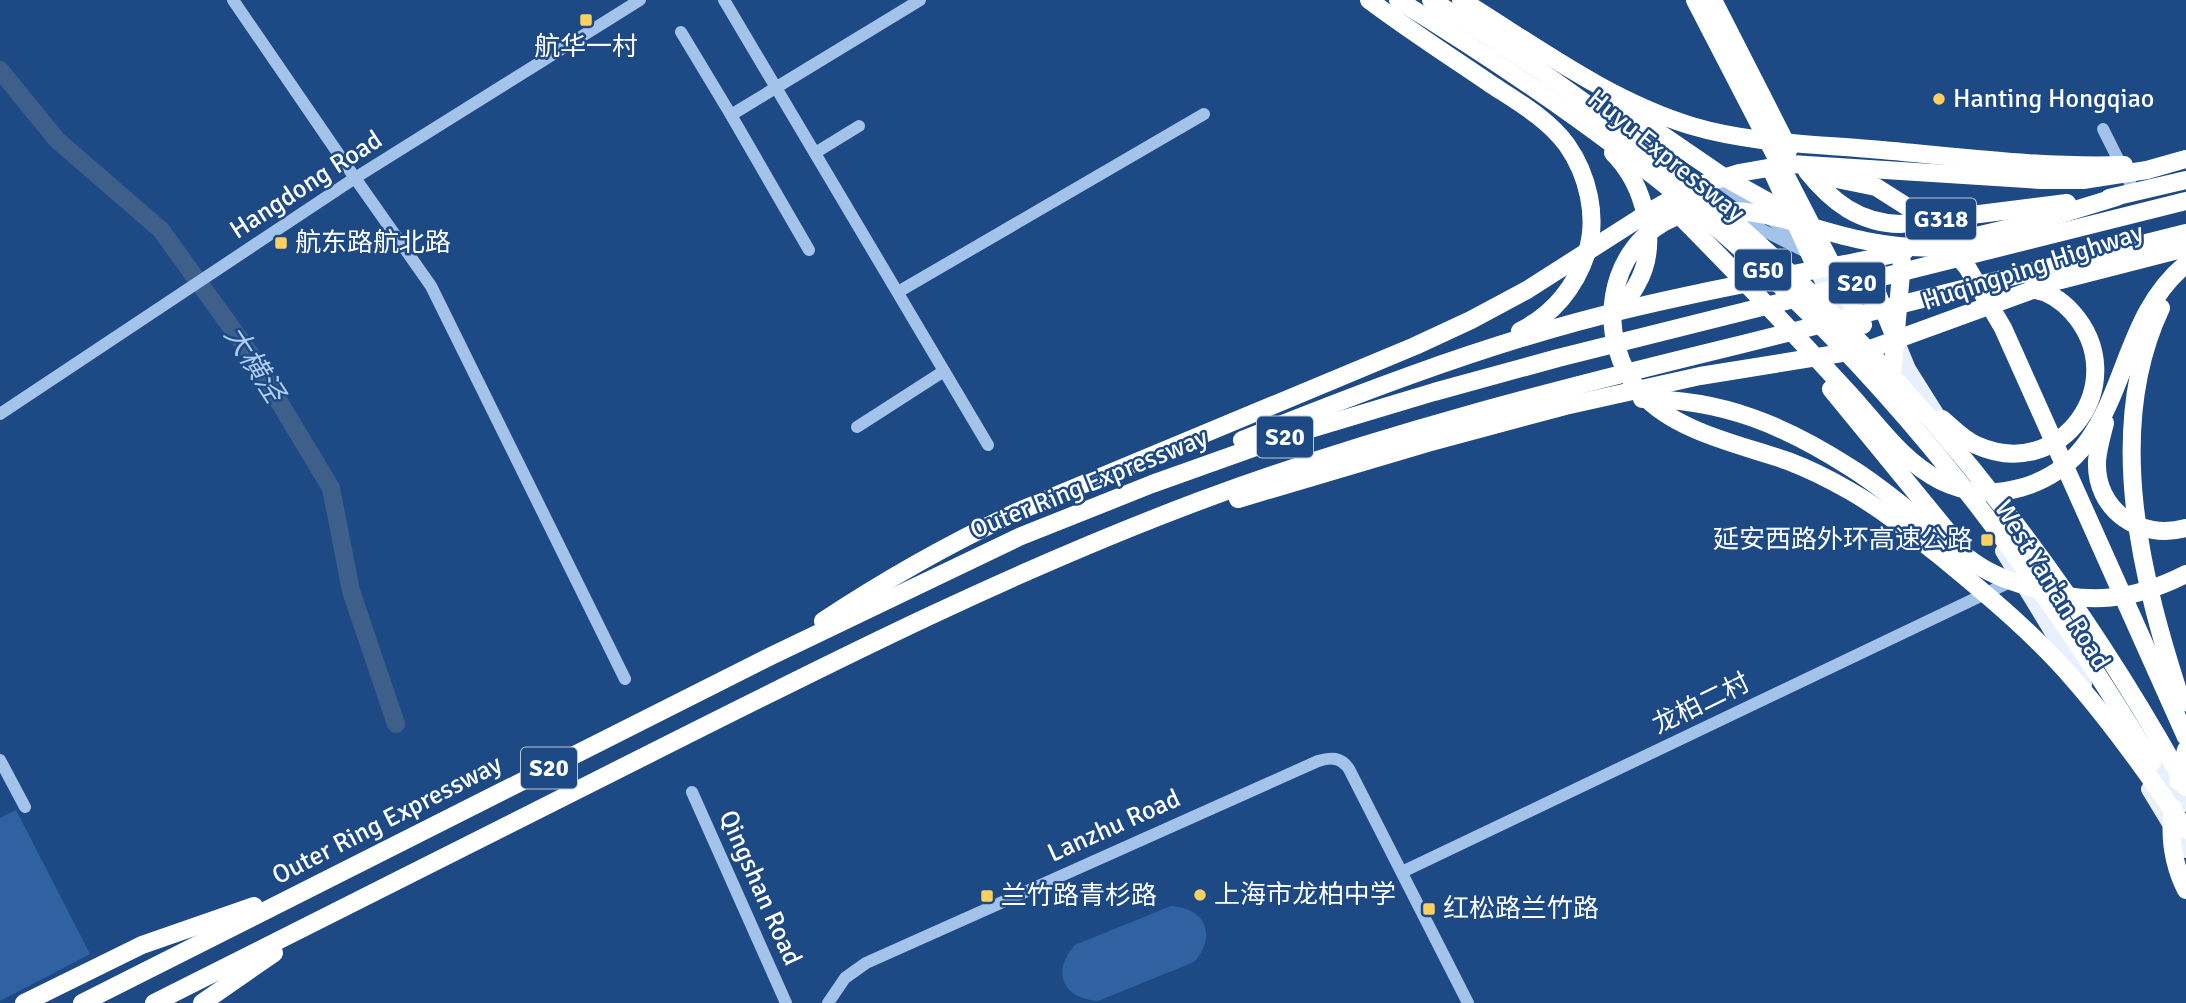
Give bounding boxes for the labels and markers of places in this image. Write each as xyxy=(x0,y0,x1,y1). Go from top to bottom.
marker: 航华一村 xyxy=(578,12,594,28)
place label: 航华一村 xyxy=(534,31,638,63)
place label: Hanting Hongqiao xyxy=(1953,83,2154,115)
marker: Hanting Hongqiao xyxy=(1931,91,1947,107)
place label: 航东路航北路 xyxy=(295,227,451,259)
marker: 航东路航北路 xyxy=(273,235,289,251)
place label: 延安西路外环高速公路 xyxy=(1713,524,1973,556)
marker: 延安西路外环高速公路 xyxy=(1979,532,1995,548)
place label: 上海市龙柏中学 xyxy=(1214,879,1396,911)
place label: 兰竹路青杉路 xyxy=(1001,880,1157,912)
marker: 上海市龙柏中学 xyxy=(1192,887,1208,903)
marker: 兰竹路青杉路 xyxy=(979,888,995,904)
place label: 红松路兰竹路 xyxy=(1443,893,1599,925)
marker: 红松路兰竹路 xyxy=(1421,901,1437,917)

